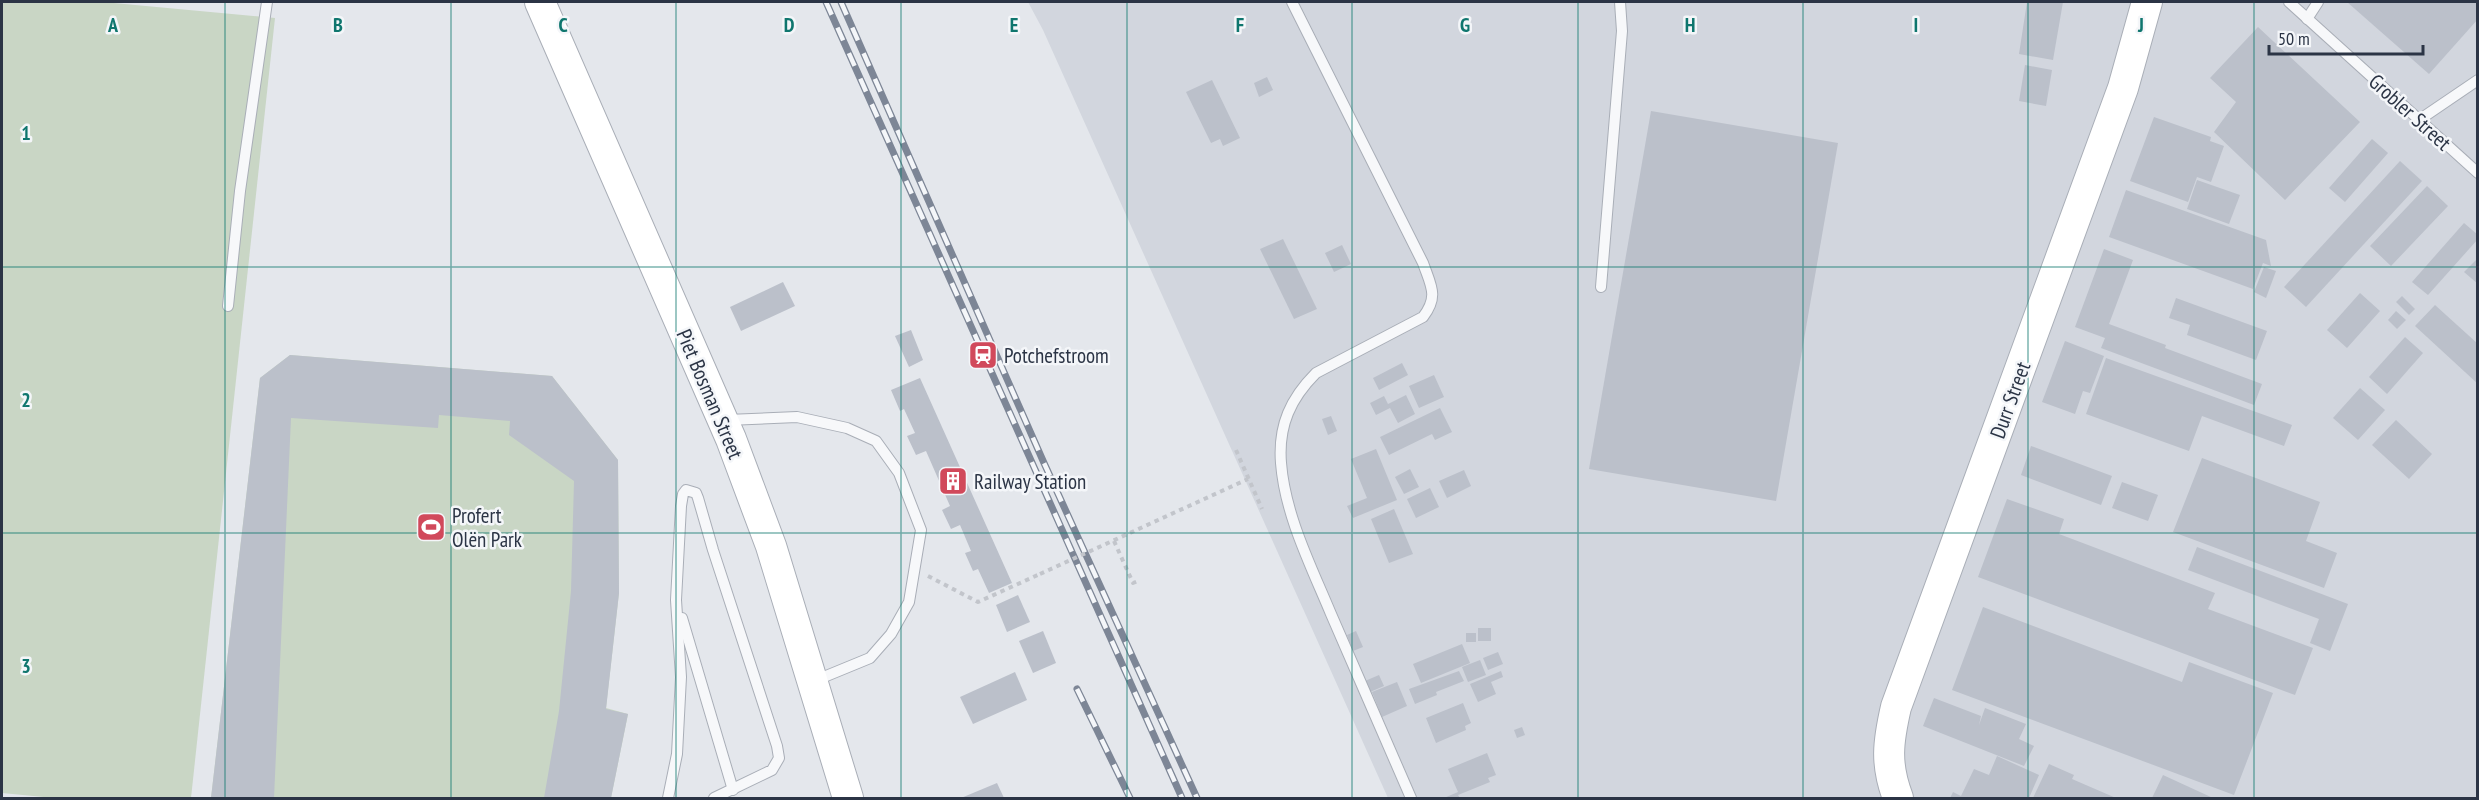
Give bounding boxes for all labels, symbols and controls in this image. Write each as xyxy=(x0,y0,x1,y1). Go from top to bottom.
text: A xyxy=(107,12,119,38)
text: B xyxy=(333,12,343,38)
text: C xyxy=(558,12,568,38)
text: D xyxy=(784,12,795,38)
text: E xyxy=(1010,12,1018,38)
text: F xyxy=(1236,12,1244,38)
text: G xyxy=(1460,12,1470,38)
text: H xyxy=(1685,12,1695,38)
text: I xyxy=(1914,12,1918,38)
text: J xyxy=(2137,12,2144,38)
scale bar xyxy=(2269,18,2424,56)
text: 50 m xyxy=(2278,27,2310,50)
street label: Grobler Street xyxy=(2363,68,2457,156)
text: 1 xyxy=(21,120,31,146)
street label: Piet Bosman Street xyxy=(671,325,750,463)
station icon: Potchefstroom xyxy=(967,339,999,371)
place label: Potchefstroom xyxy=(1004,342,1109,369)
street label: Durr Street xyxy=(1984,358,2036,442)
text: 2 xyxy=(21,387,31,413)
building icon: Railway Station xyxy=(937,465,969,497)
place label: Railway Station xyxy=(974,468,1086,495)
place label: Profert Olën Park xyxy=(452,502,522,553)
sports icon: Profert Olën Park xyxy=(415,511,447,543)
text: 3 xyxy=(21,653,31,679)

